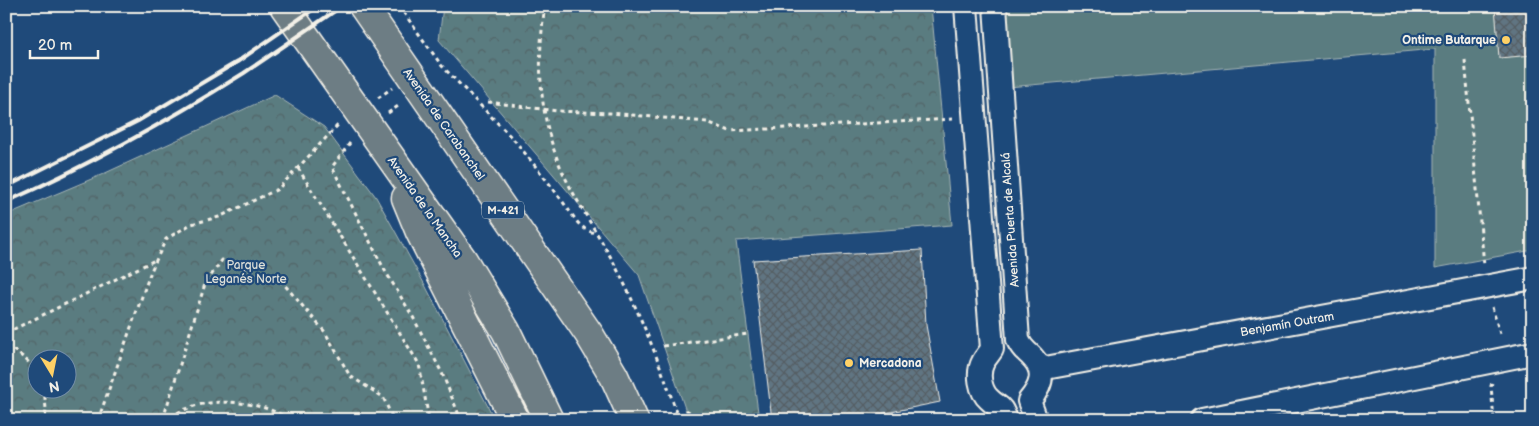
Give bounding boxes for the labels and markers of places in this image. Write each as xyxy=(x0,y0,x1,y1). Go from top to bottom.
place label: Ontime Butarque xyxy=(1402,33,1496,48)
marker: Ontime Butarque xyxy=(1500,34,1512,46)
place label: Mercadona xyxy=(859,356,922,371)
marker: Mercadona xyxy=(843,357,855,369)

